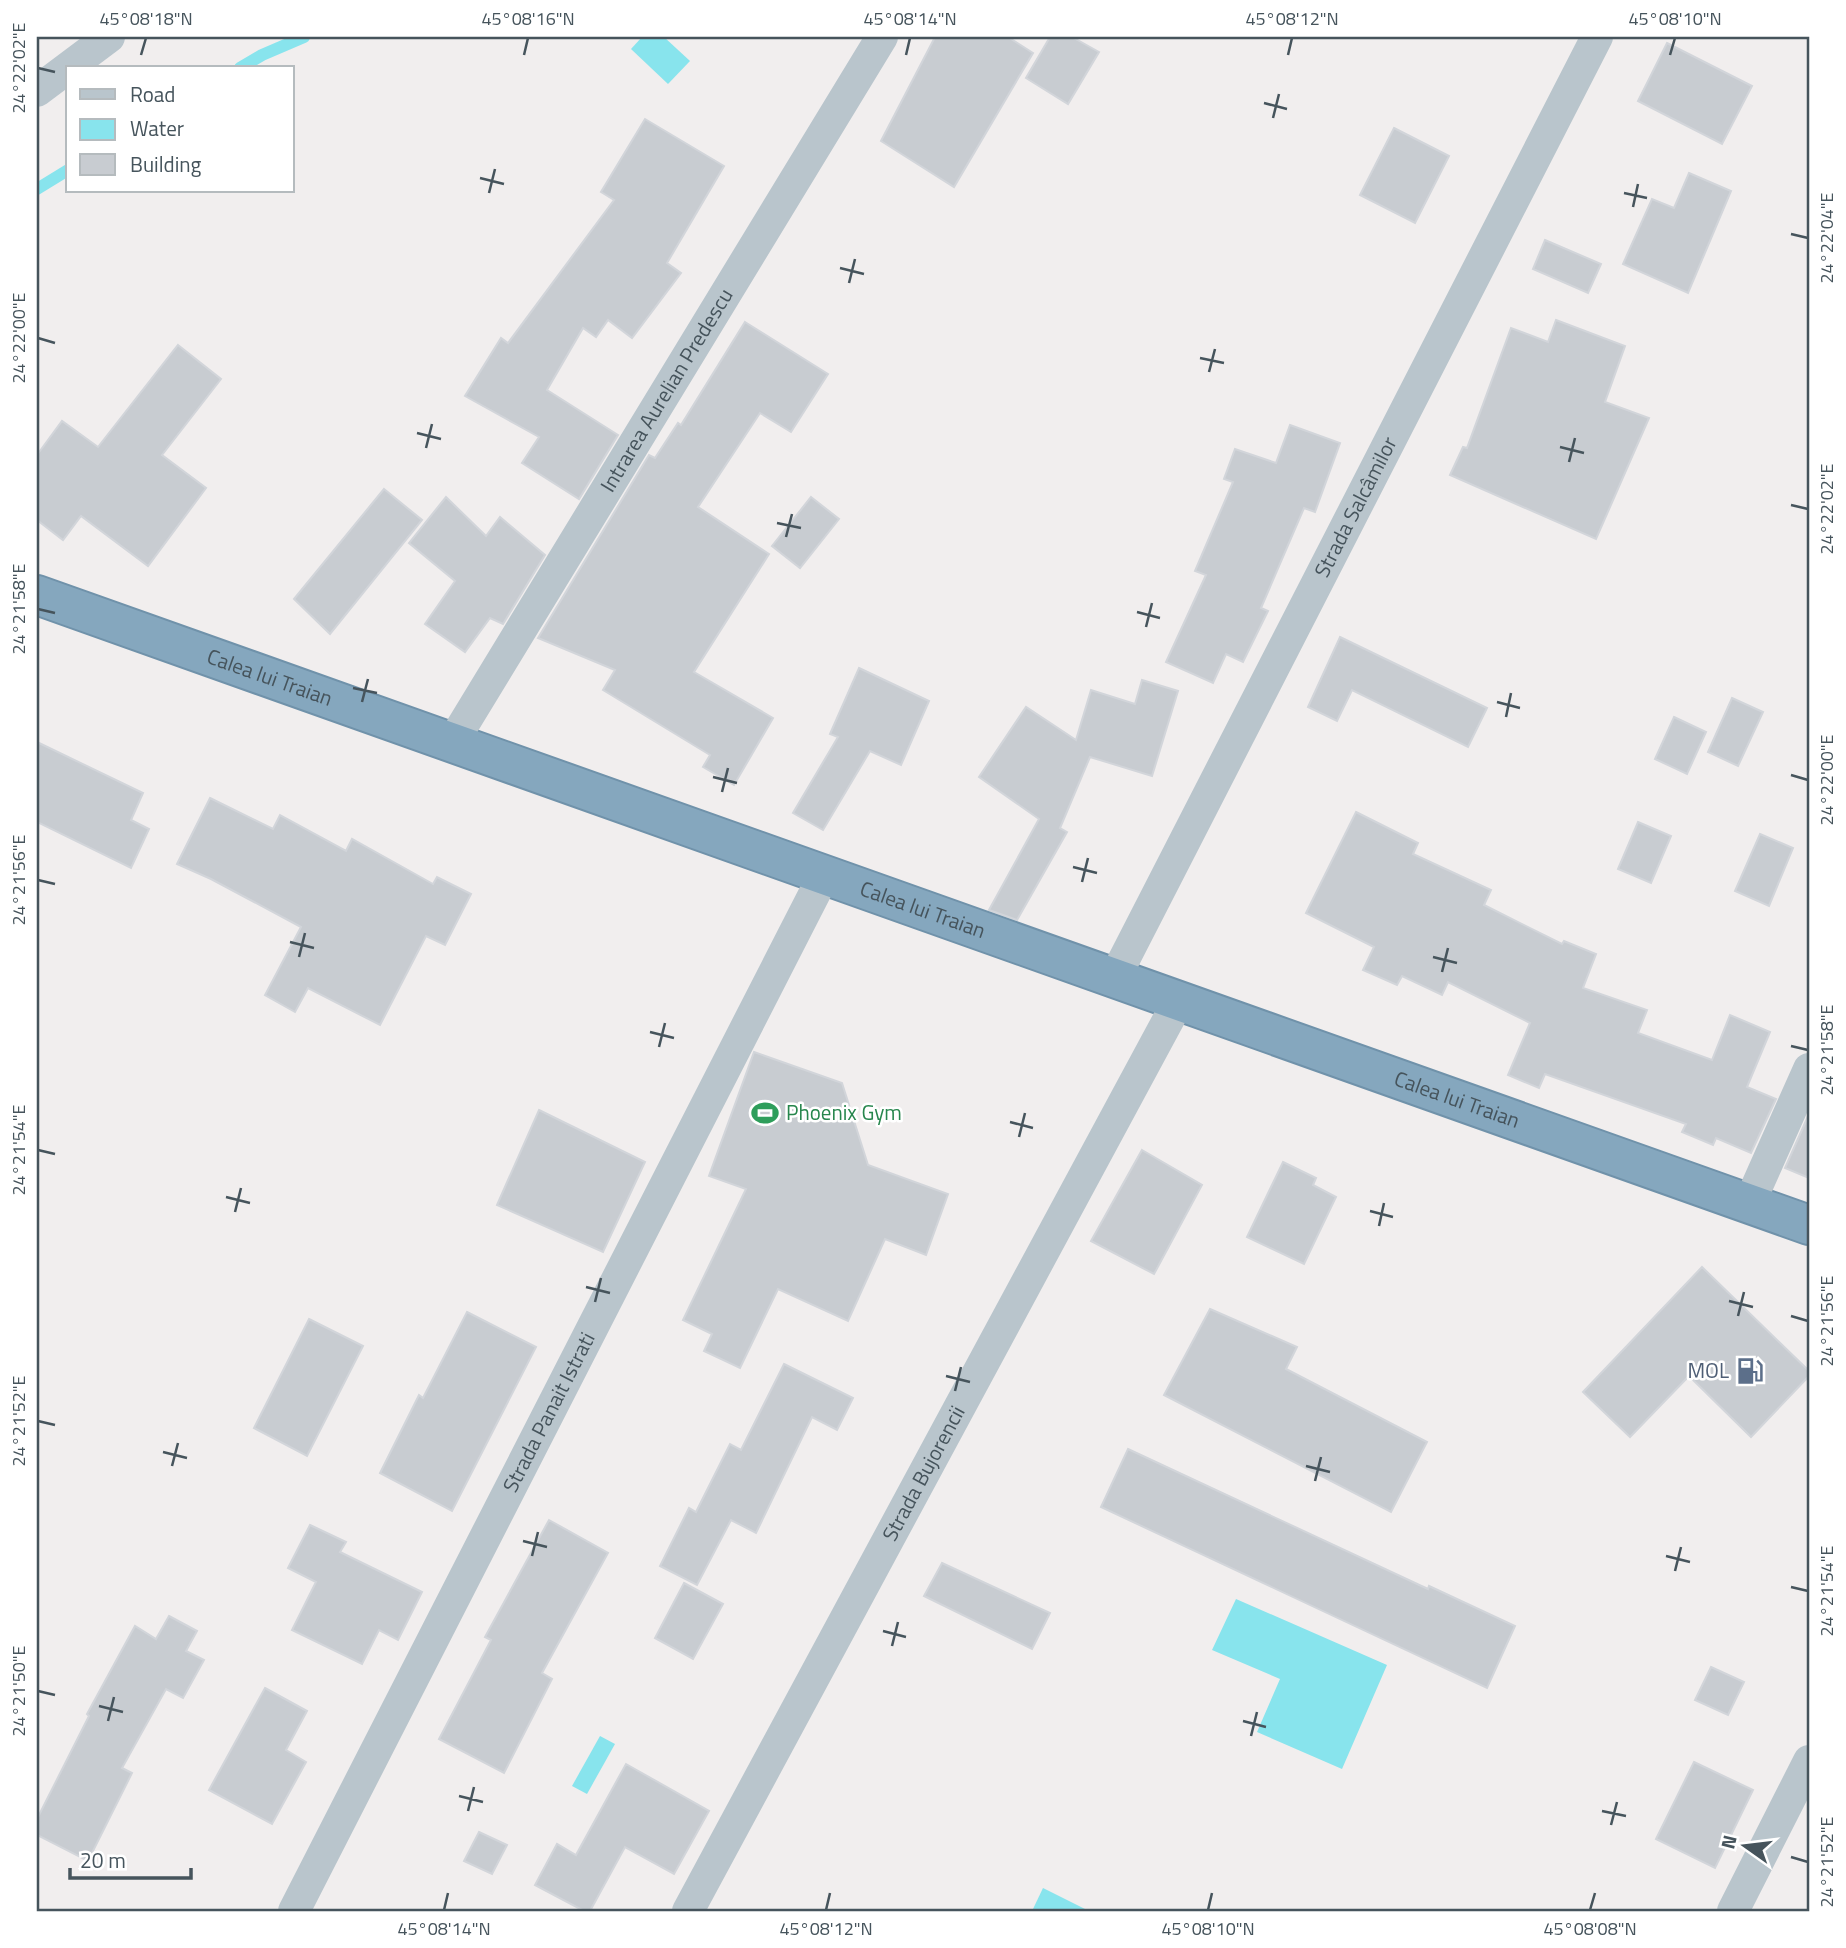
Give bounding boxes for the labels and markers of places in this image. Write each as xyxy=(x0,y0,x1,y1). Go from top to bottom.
place label: Phoenix Gym xyxy=(786,1096,902,1128)
sports icon: Phoenix Gym xyxy=(750,1098,780,1128)
place label: MOL xyxy=(1687,1354,1729,1386)
fuel station icon: MOL xyxy=(1735,1356,1765,1386)

